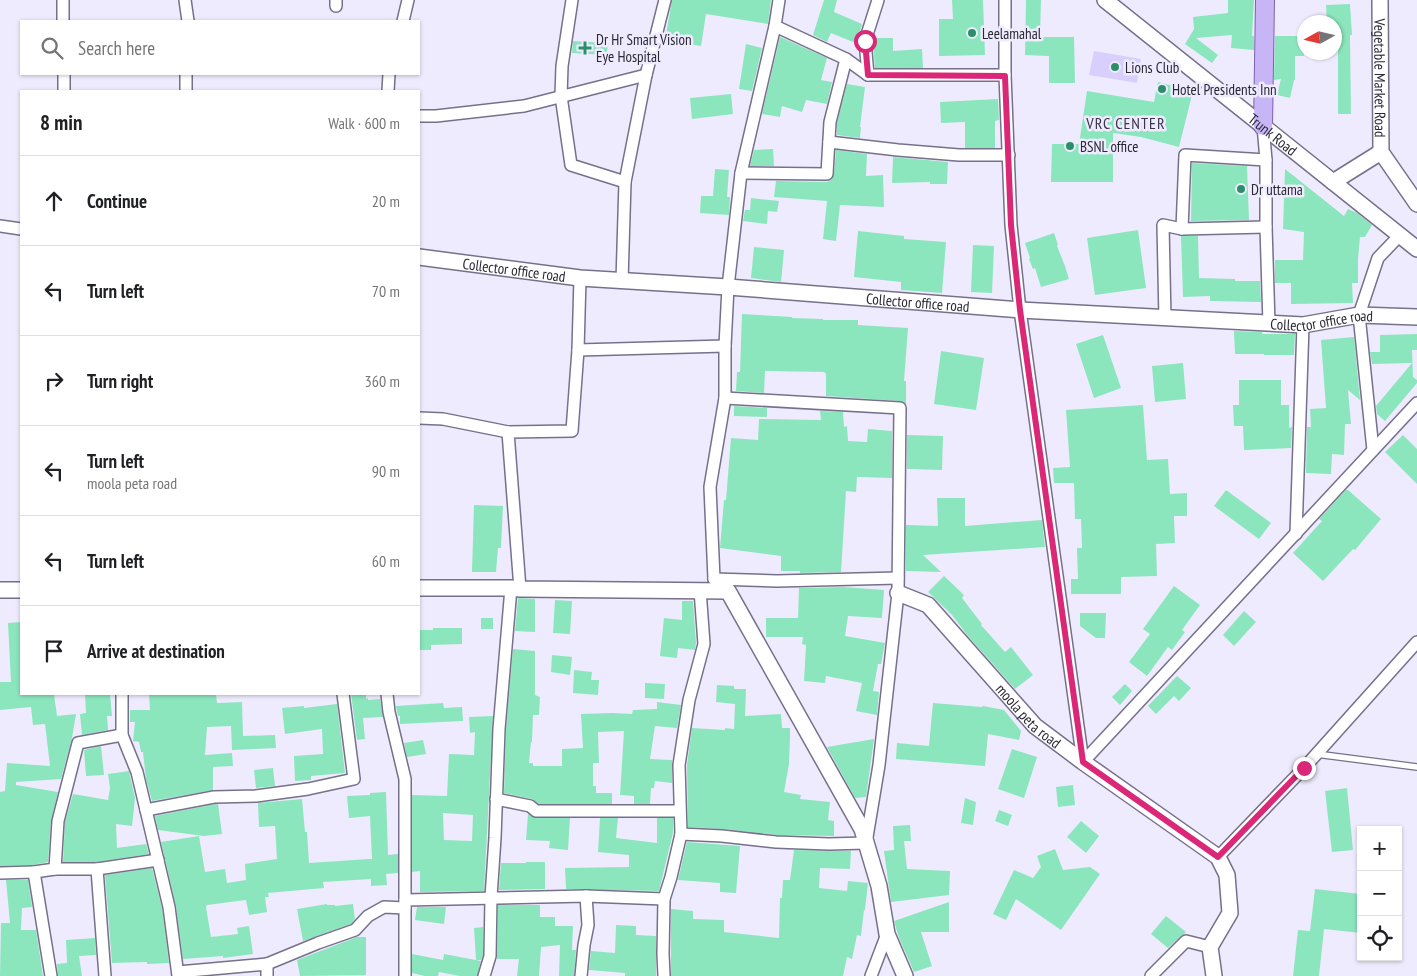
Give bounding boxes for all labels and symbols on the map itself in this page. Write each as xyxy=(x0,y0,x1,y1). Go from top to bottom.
north arrow xyxy=(1297,15,1342,60)
street label: Vegetable Market Road xyxy=(1371,17,1390,138)
place label: Leelamahal xyxy=(982,24,1042,43)
marker: Leelamahal xyxy=(966,27,978,39)
place label: Dr Hr Smart Vision Eye Hospital xyxy=(596,30,692,66)
route start xyxy=(854,30,877,53)
marker: Dr Hr Smart Vision Eye Hospital xyxy=(578,41,592,55)
place label: Lions Club xyxy=(1125,58,1179,77)
marker: Lions Club xyxy=(1109,61,1121,73)
place label: Hotel Presidents Inn xyxy=(1172,80,1277,99)
marker: Hotel Presidents Inn xyxy=(1156,83,1168,95)
street label: Trunk Road xyxy=(1245,109,1301,159)
district label: VRC CENTER xyxy=(1085,113,1166,133)
place label: BSNL office xyxy=(1080,137,1138,156)
marker: BSNL office xyxy=(1064,140,1076,152)
place label: Dr uttama xyxy=(1251,180,1303,199)
marker: Dr uttama xyxy=(1235,183,1247,195)
street label: Collector office road xyxy=(462,253,567,286)
street label: Collector office road xyxy=(865,288,970,315)
street label: Collector office road xyxy=(1270,305,1373,335)
street label: moola peta road xyxy=(992,679,1065,752)
route end xyxy=(1293,757,1316,780)

